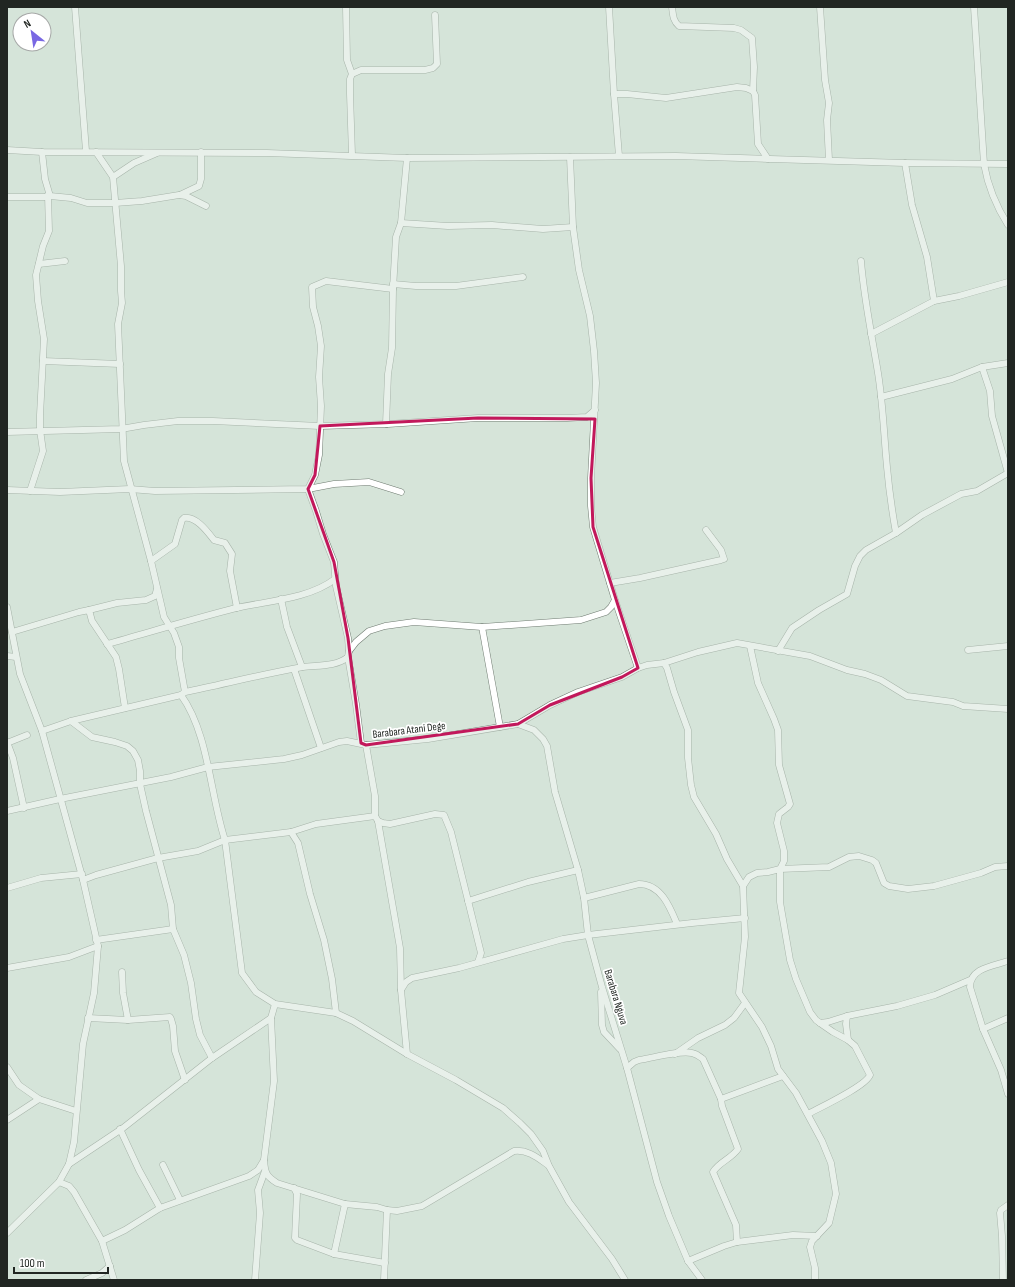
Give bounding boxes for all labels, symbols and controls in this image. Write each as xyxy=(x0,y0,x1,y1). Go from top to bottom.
north arrow xyxy=(12,12,52,52)
text: N xyxy=(21,17,33,31)
street label: Barabara Atani Dege xyxy=(372,719,446,741)
street label: Barabara Nguva xyxy=(601,968,631,1026)
scale bar xyxy=(14,1249,108,1275)
text: 100 m xyxy=(20,1256,45,1271)

